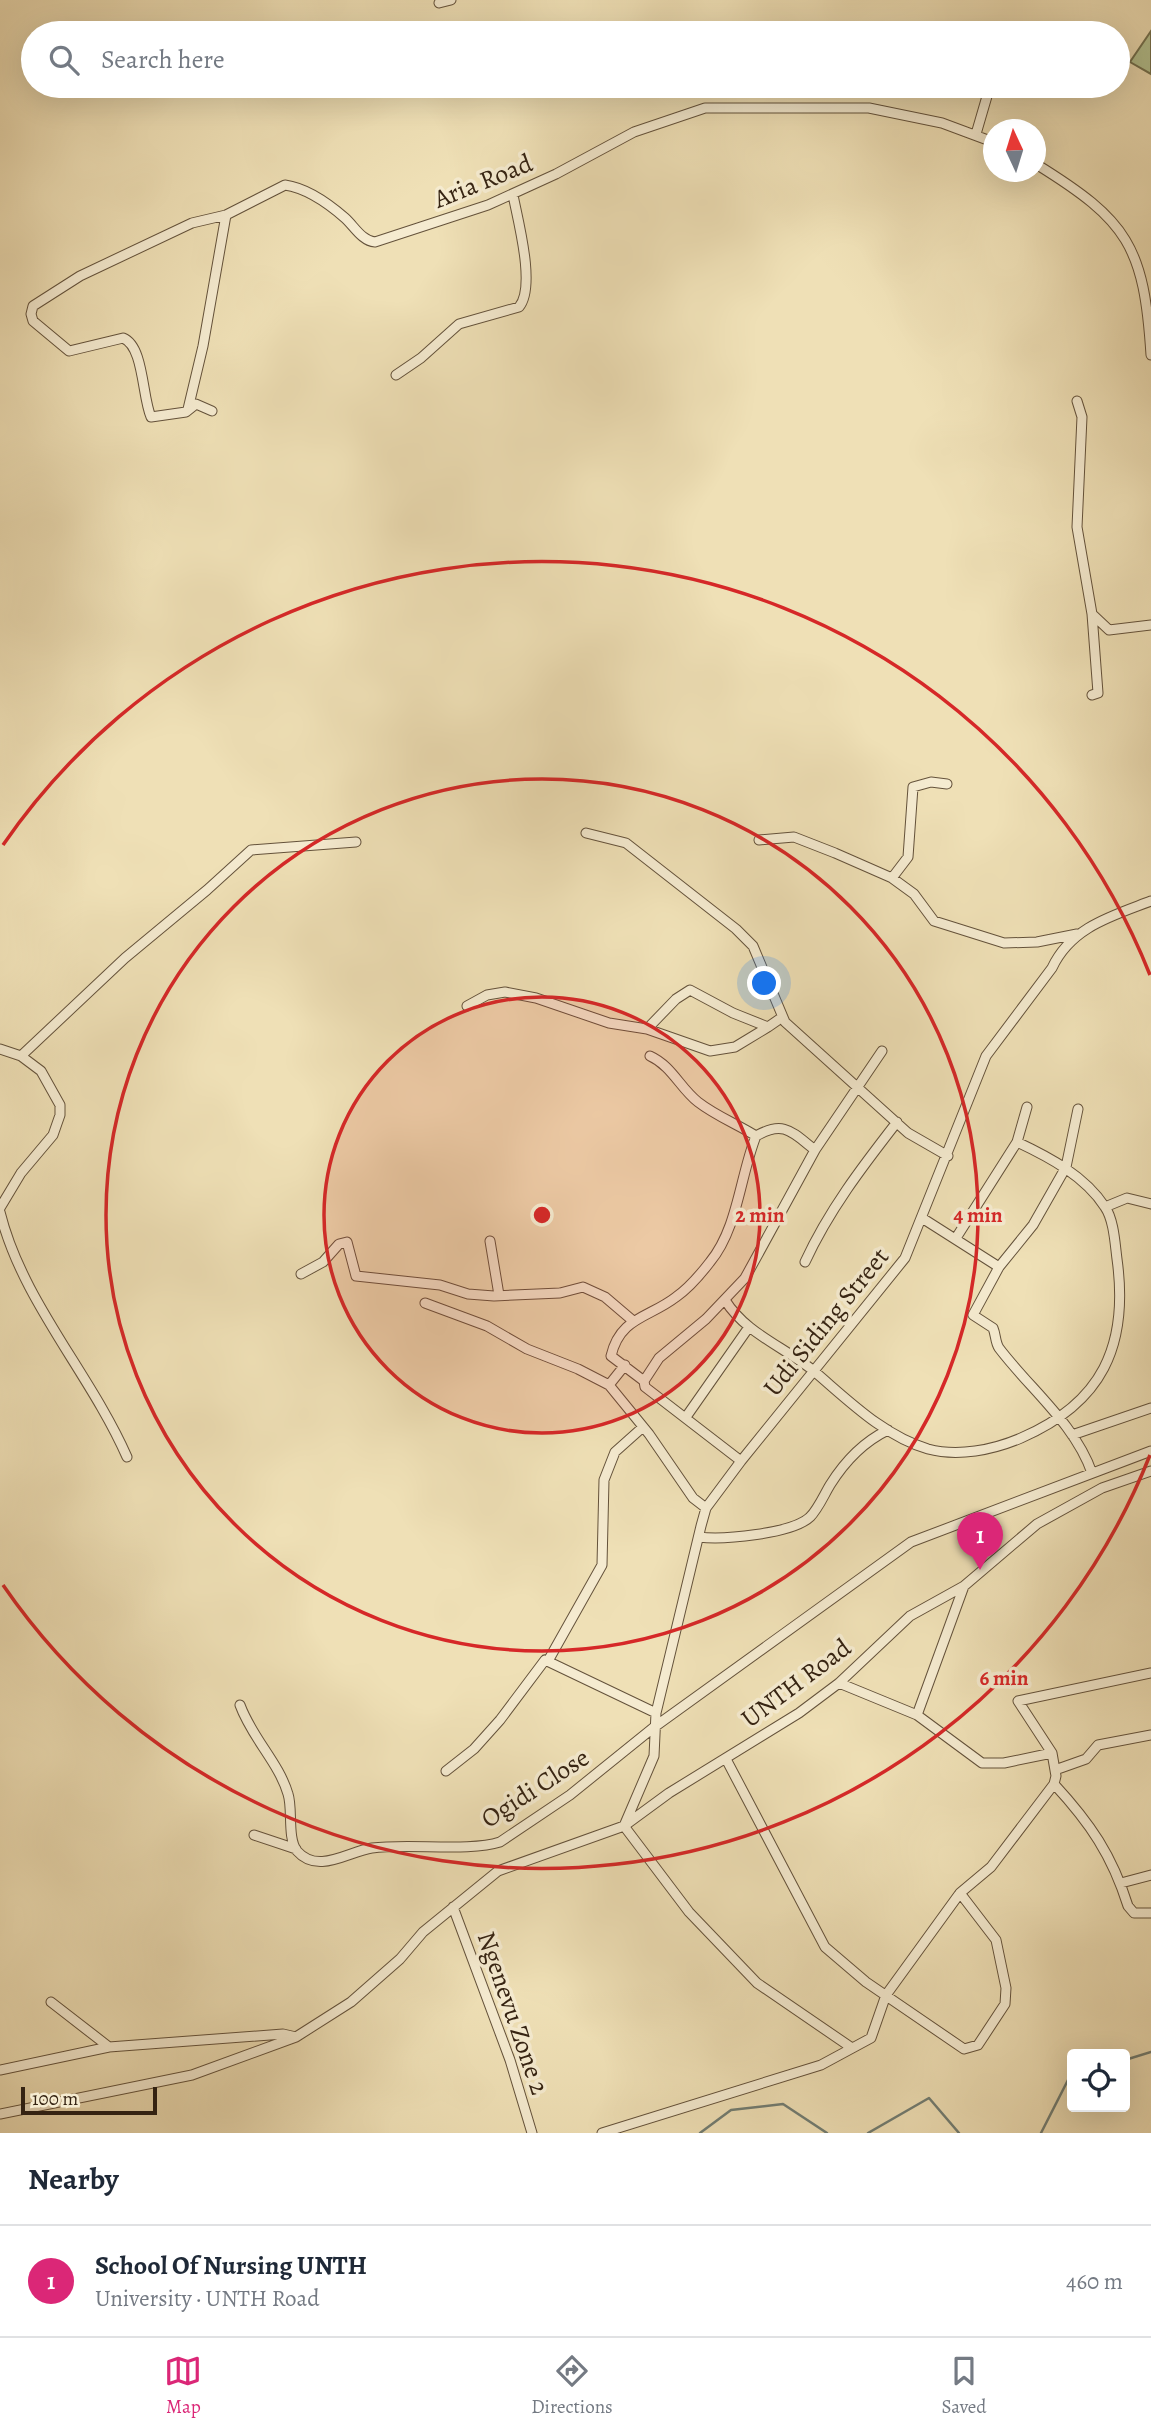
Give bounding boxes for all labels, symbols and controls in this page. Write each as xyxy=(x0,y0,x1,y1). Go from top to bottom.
search box xyxy=(21,21,1130,98)
icon: search xyxy=(45,41,83,79)
text: Search here xyxy=(101,42,225,77)
north arrow xyxy=(983,119,1046,182)
street label: Aria Road xyxy=(428,145,537,217)
your location xyxy=(747,966,781,1000)
text: 2 min xyxy=(735,1201,785,1229)
text: 4 min xyxy=(953,1201,1003,1229)
centre of rings xyxy=(530,1203,554,1227)
street label: Udi Siding Street xyxy=(755,1240,897,1404)
pin: 1 xyxy=(957,1512,1003,1570)
street label: UNTH Road xyxy=(734,1630,858,1736)
text: 6 min xyxy=(980,1664,1029,1692)
street label: Ogidi Close xyxy=(474,1740,596,1836)
street label: Ngenevu Zone 2 xyxy=(469,1927,557,2099)
map controls xyxy=(1067,2049,1130,2112)
button: locate xyxy=(1067,2049,1130,2112)
scale bar xyxy=(21,2084,158,2116)
text: 100 m xyxy=(32,2086,78,2112)
text: Nearby xyxy=(28,2159,119,2199)
text: School Of Nursing UNTH xyxy=(95,2248,367,2283)
text: 1 xyxy=(47,2266,55,2297)
text: 460 m xyxy=(1066,2266,1123,2297)
text: University · UNTH Road xyxy=(95,2283,320,2314)
tab: Map xyxy=(164,2352,202,2420)
tab: Directions xyxy=(531,2352,613,2420)
tab: Saved xyxy=(942,2352,987,2420)

